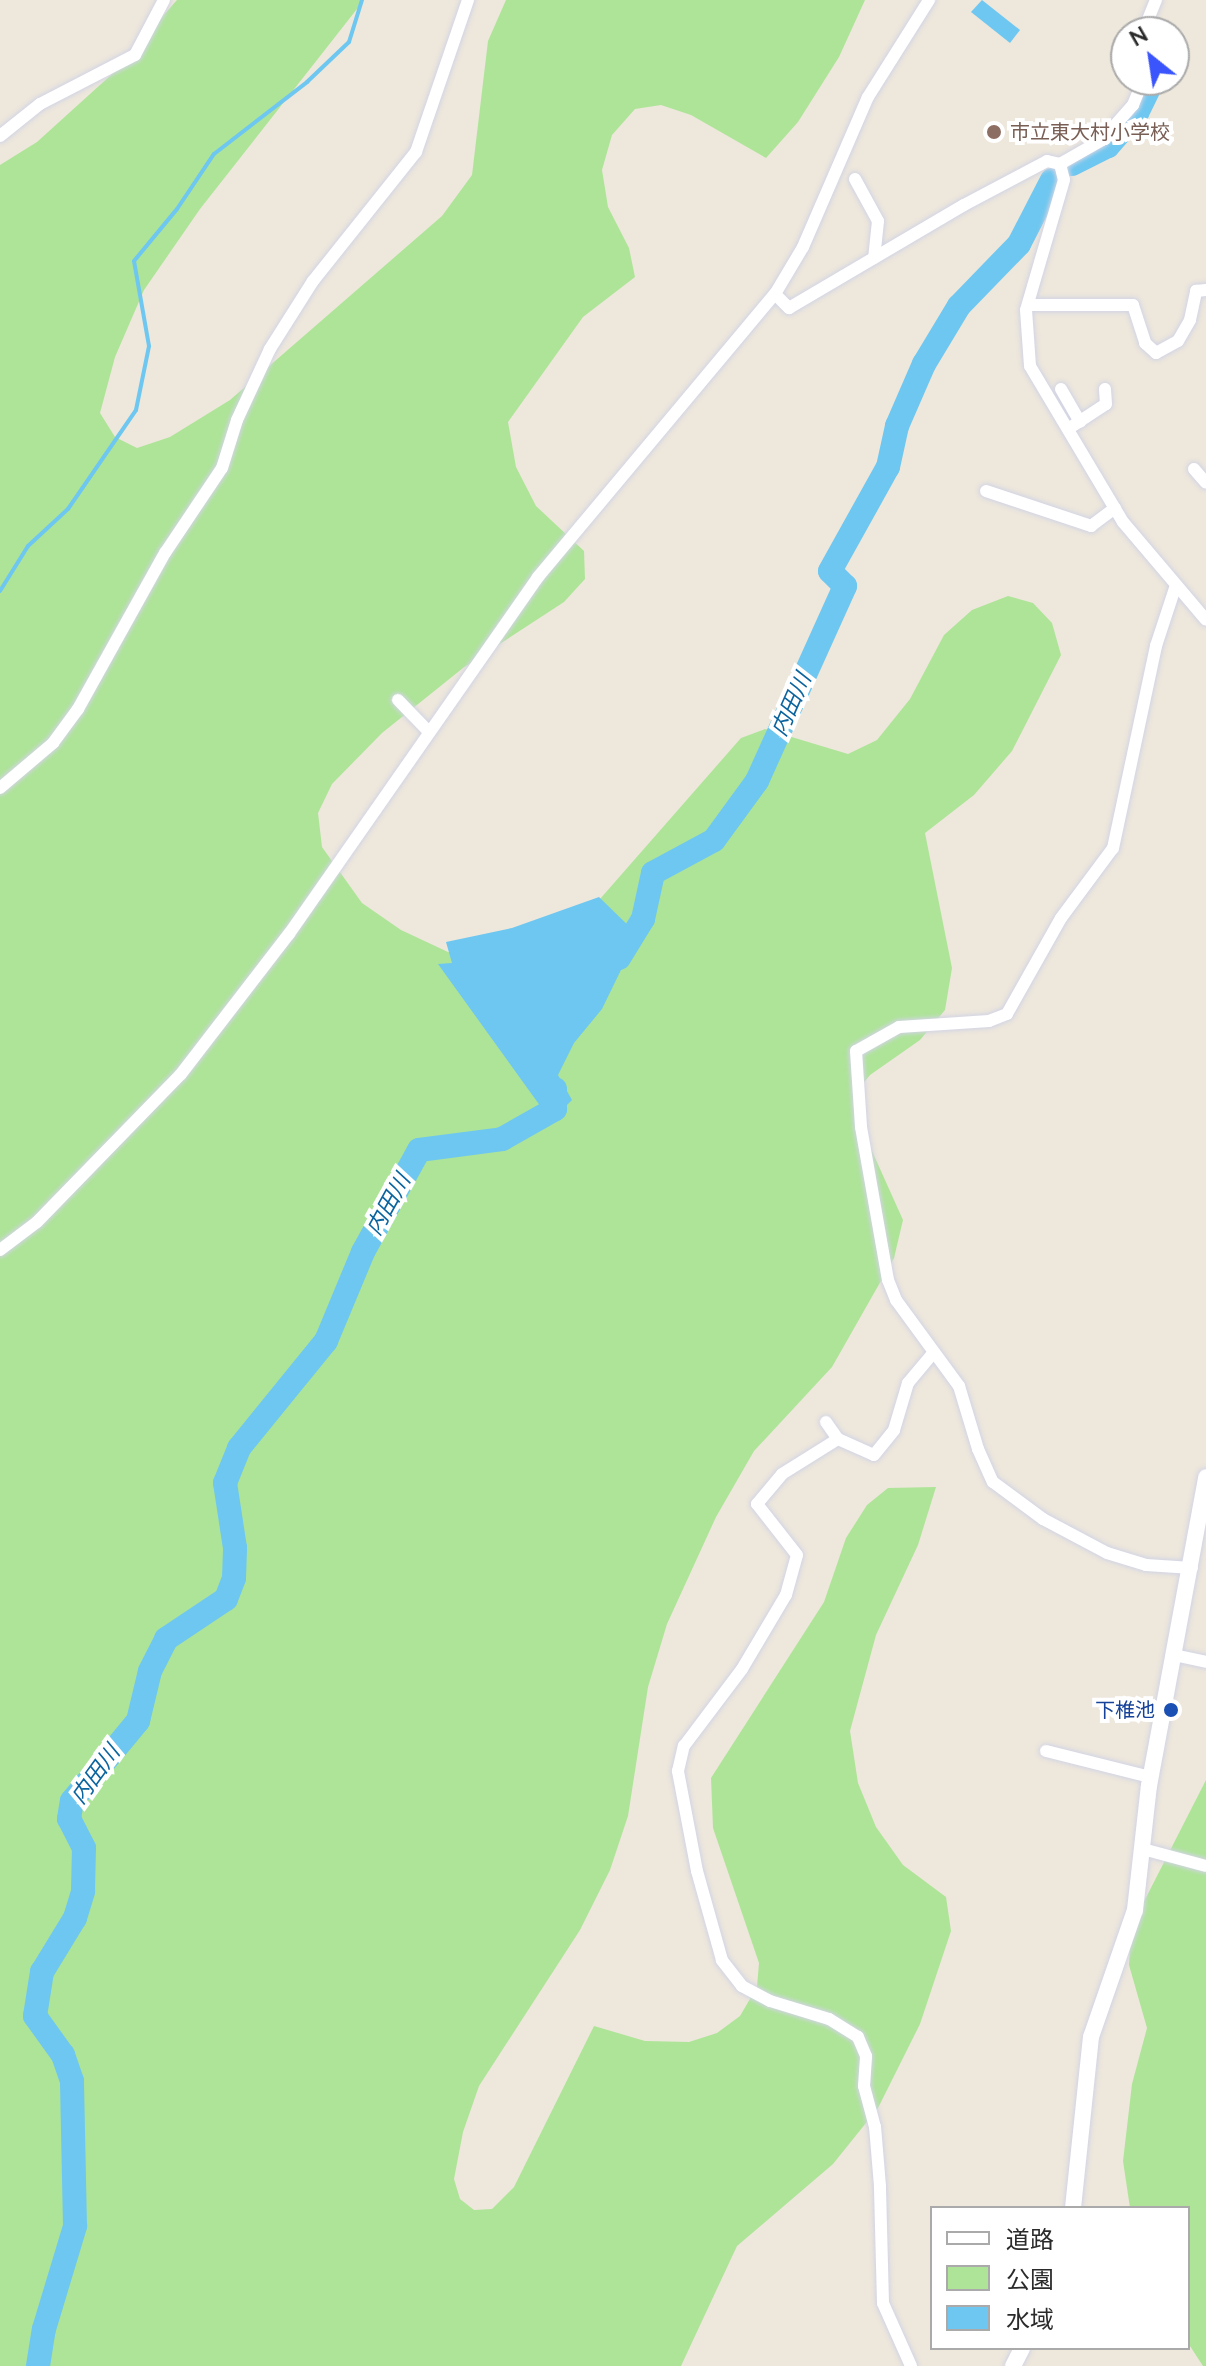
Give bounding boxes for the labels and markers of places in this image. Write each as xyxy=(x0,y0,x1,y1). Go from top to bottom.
place label: 市立東大村小学校 xyxy=(1010,120,1170,144)
marker: 市立東大村小学校 xyxy=(985,123,1003,141)
place label: 下椎池 xyxy=(1095,1698,1155,1722)
marker: 下椎池 xyxy=(1162,1701,1180,1719)

